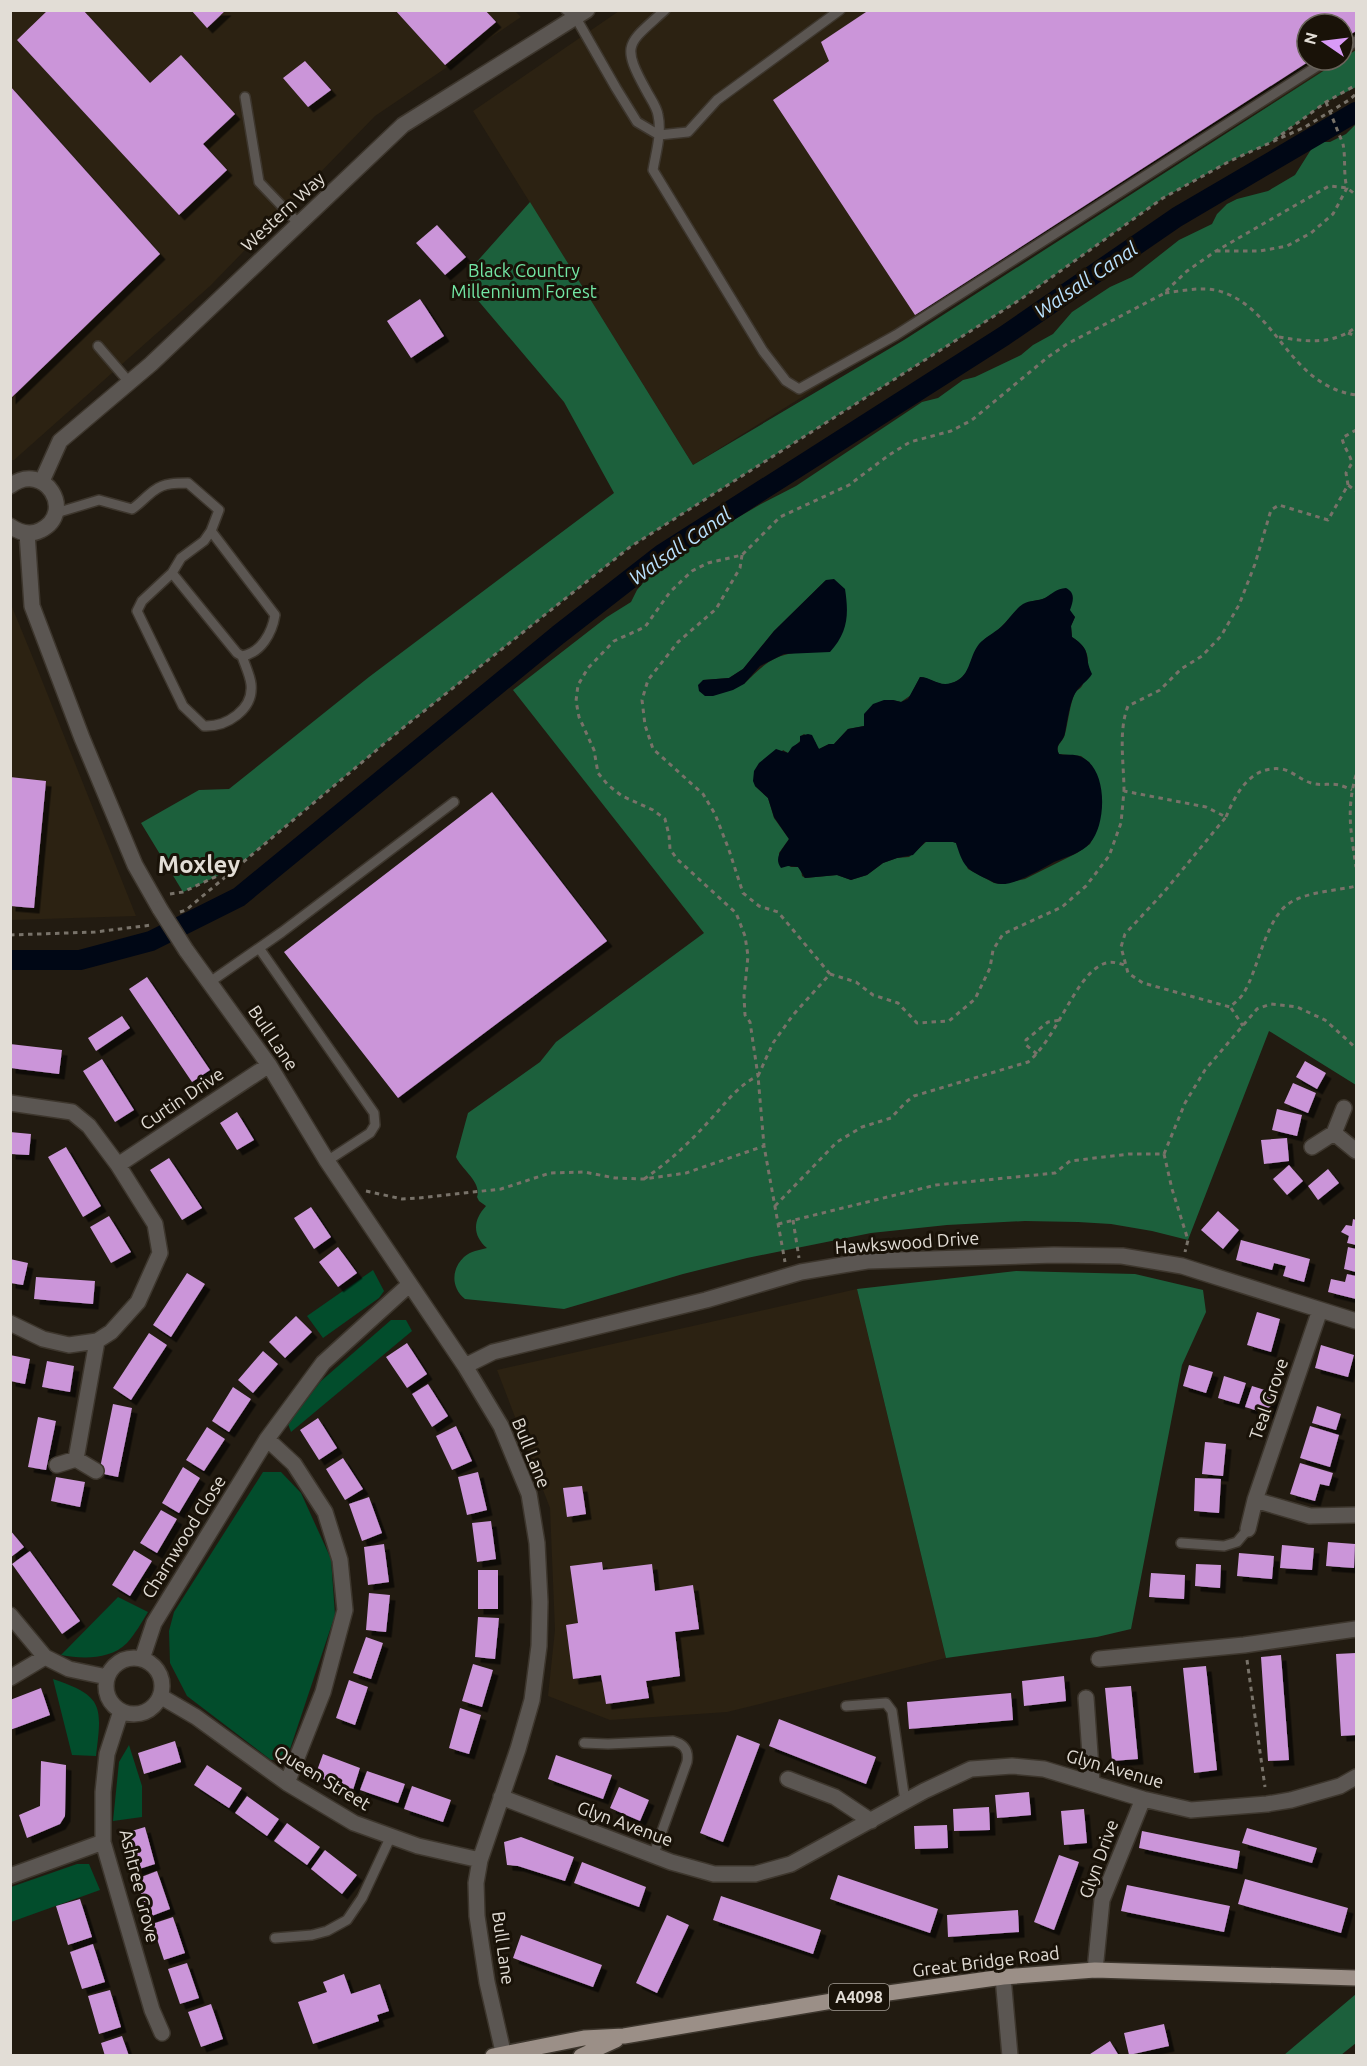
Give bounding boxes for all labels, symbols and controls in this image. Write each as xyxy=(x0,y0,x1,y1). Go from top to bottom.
north arrow xyxy=(1295,12,1355,72)
text: N xyxy=(1300,30,1321,46)
street label: Western Way xyxy=(237,167,328,255)
water label: Walsall Canal xyxy=(1030,236,1142,322)
park label: Black Country Millennium Forest xyxy=(451,260,597,301)
water label: Walsall Canal xyxy=(624,502,735,589)
district label: Moxley xyxy=(158,851,240,878)
street label: Bull Lane xyxy=(245,1001,303,1074)
street label: Curtin Drive xyxy=(136,1063,227,1133)
street label: Hawkswood Drive xyxy=(834,1227,980,1257)
street label: Teal Grove xyxy=(1245,1355,1291,1442)
street label: Bull Lane xyxy=(509,1415,555,1491)
street label: Charnwood Close xyxy=(137,1471,229,1602)
street label: Queen Street xyxy=(270,1741,374,1815)
street label: Glyn Avenue xyxy=(1064,1745,1166,1791)
street label: Glyn Avenue xyxy=(575,1797,676,1850)
street label: Glyn Drive xyxy=(1075,1817,1122,1901)
street label: Ashtree Grove xyxy=(116,1827,164,1944)
street label: Bull Lane xyxy=(489,1910,519,1986)
street label: Great Bridge Road xyxy=(911,1942,1061,1980)
road number: A4098 xyxy=(829,1984,889,2010)

